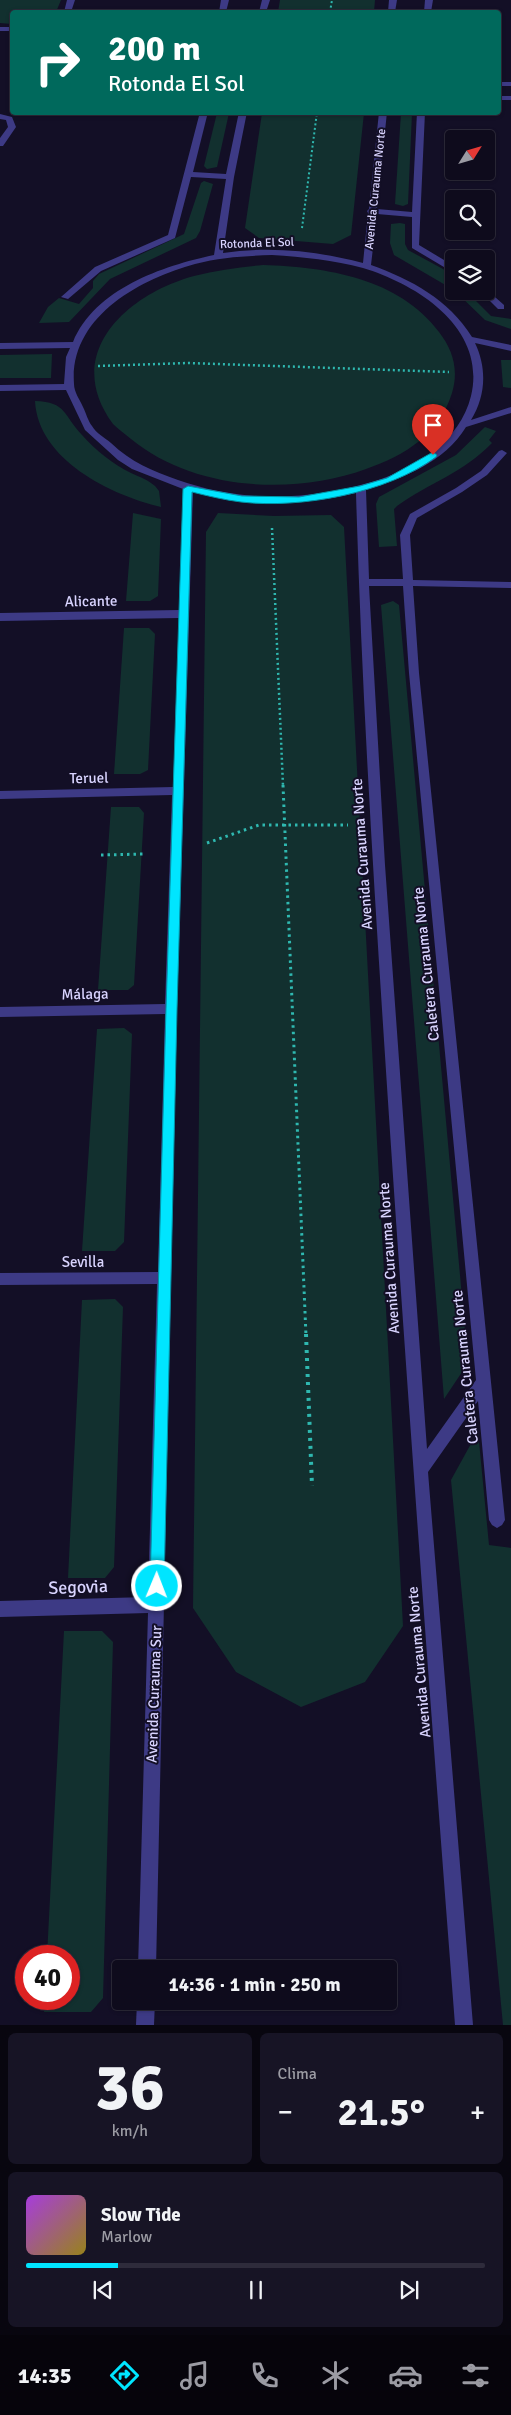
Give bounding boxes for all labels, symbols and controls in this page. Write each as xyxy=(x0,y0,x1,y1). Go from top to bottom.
text: 200 m xyxy=(108,27,201,70)
icon: right xyxy=(25,30,90,95)
text: Rotonda El Sol xyxy=(108,70,245,97)
street label: Avenida Curauma Norte xyxy=(362,128,389,250)
north arrow xyxy=(445,130,495,180)
map controls xyxy=(445,130,495,300)
button: search xyxy=(445,190,495,240)
street label: Rotonda El Sol xyxy=(220,235,295,252)
button: layers xyxy=(445,250,495,300)
pin xyxy=(412,404,454,455)
icon: arrive xyxy=(419,411,447,439)
street label: Alicante xyxy=(64,592,118,610)
street label: Teruel xyxy=(69,769,109,787)
street label: Avenida Curauma Norte xyxy=(348,778,376,930)
street label: Caletera Curauma Norte xyxy=(409,886,443,1042)
street label: Málaga xyxy=(61,985,109,1003)
street label: Avenida Curauma Norte xyxy=(375,1182,403,1334)
street label: Sevilla xyxy=(62,1253,104,1271)
street label: Caletera Curauma Norte xyxy=(448,1289,482,1445)
position arrow xyxy=(130,1559,182,1611)
street label: Segovia xyxy=(48,1575,108,1599)
street label: Avenida Curauma Norte xyxy=(403,1586,435,1738)
street label: Avenida Curauma Sur xyxy=(143,1625,165,1763)
speed limit sign: 40 xyxy=(15,1945,80,2010)
text: 14:36 · 1 min · 250 m xyxy=(168,1973,341,1997)
text: 36 xyxy=(95,2048,165,2128)
text: Clima xyxy=(278,2064,317,2084)
text: 21.5° xyxy=(337,2089,425,2136)
text: − xyxy=(278,2095,293,2129)
text: + xyxy=(470,2095,485,2129)
text: km/h xyxy=(112,2121,148,2141)
text: Slow Tide xyxy=(101,2203,181,2227)
text: Marlow xyxy=(101,2227,152,2247)
icon: previous xyxy=(89,2276,117,2304)
icon: pause xyxy=(242,2276,270,2304)
icon: next xyxy=(395,2276,423,2304)
icon: directions xyxy=(107,2358,142,2393)
icon: music xyxy=(177,2358,212,2393)
icon: phone xyxy=(247,2358,282,2393)
icon: climate xyxy=(318,2358,353,2393)
icon: car xyxy=(388,2358,423,2393)
icon: filters xyxy=(458,2358,493,2393)
text: 14:35 xyxy=(18,2362,72,2389)

